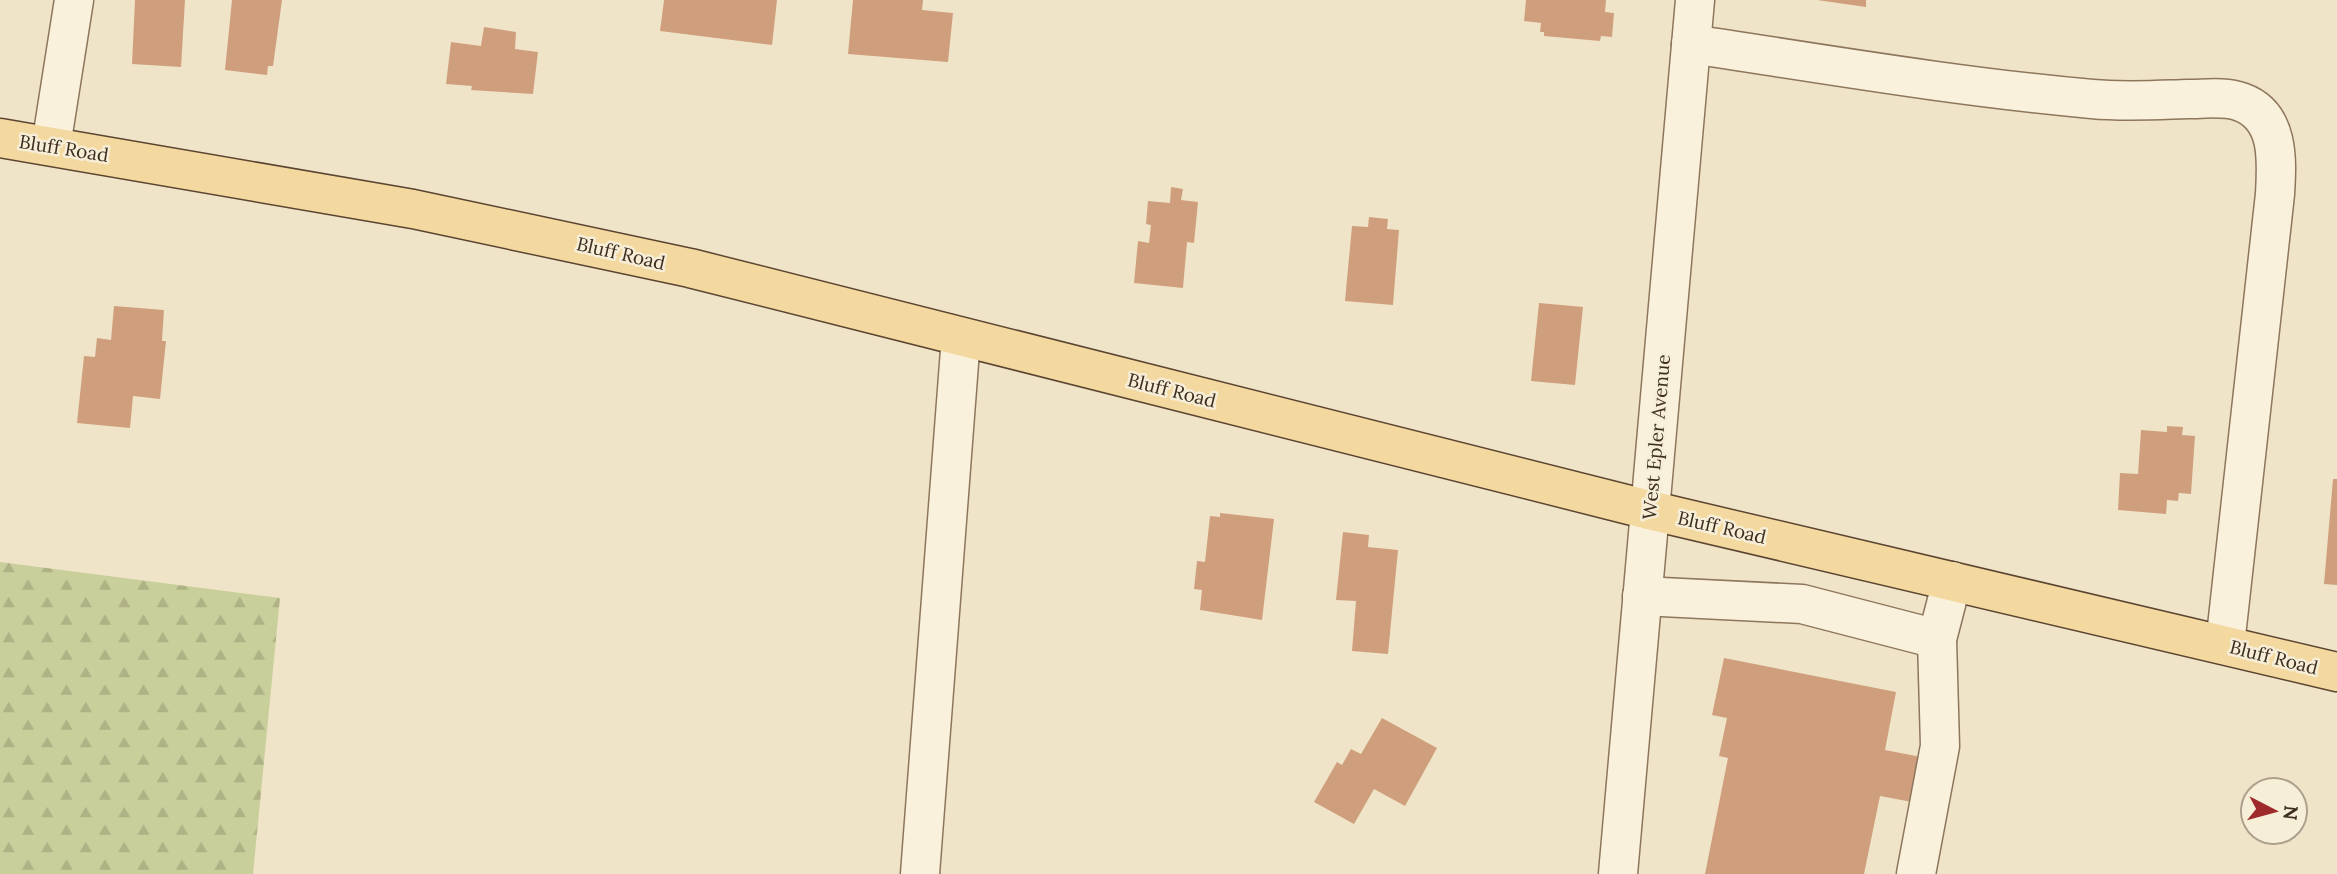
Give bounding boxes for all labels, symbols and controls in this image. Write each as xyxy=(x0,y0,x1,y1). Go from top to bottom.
street label: Bluff Road xyxy=(18,129,110,167)
street label: Bluff Road xyxy=(574,231,668,275)
street label: West Epler Avenue xyxy=(1637,353,1675,521)
street label: Bluff Road xyxy=(1125,367,1219,413)
street label: Bluff Road xyxy=(1675,505,1769,549)
street label: Bluff Road xyxy=(2227,634,2321,680)
north arrow xyxy=(2239,776,2309,846)
text: N xyxy=(2278,804,2304,822)

